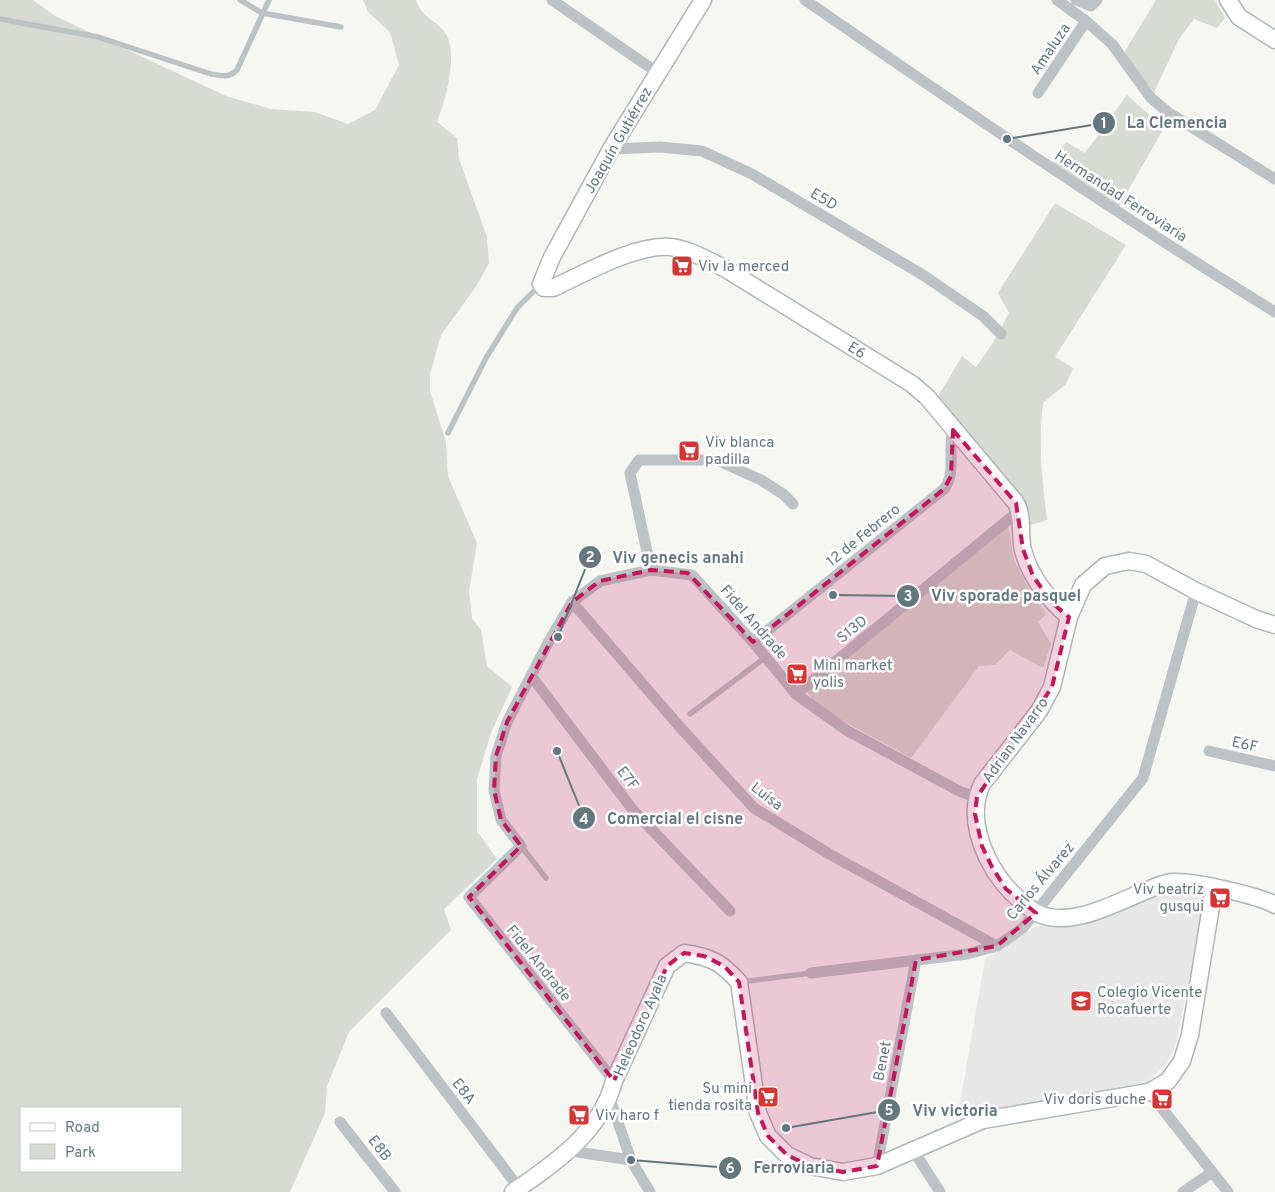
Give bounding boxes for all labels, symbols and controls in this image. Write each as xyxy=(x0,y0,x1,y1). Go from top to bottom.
street label: Amaluza xyxy=(1027,20,1076,79)
street label: Joaquín Gutiérrez xyxy=(581,84,658,198)
callout: La Clemencia xyxy=(1092,107,1237,138)
text: La Clemencia xyxy=(1127,114,1227,134)
text: 1 xyxy=(1101,115,1107,134)
street label: Hermandad Ferroviaria xyxy=(1050,147,1190,247)
street label: E5D xyxy=(806,185,840,216)
supermarket icon: Viv la merced xyxy=(670,254,694,278)
place label: Viv la merced xyxy=(698,258,789,277)
street label: E6 xyxy=(844,338,869,364)
place label: Viv blanca padilla xyxy=(705,434,774,470)
supermarket icon: Viv blanca padilla xyxy=(677,439,701,463)
street label: 12 de Febrero xyxy=(823,501,905,572)
callout: Viv genecis anahi xyxy=(577,542,754,573)
text: 2 xyxy=(585,549,595,568)
text: Viv genecis anahi xyxy=(612,549,744,569)
callout: Viv sporade pasquel xyxy=(895,580,1091,611)
street label: Fidel Andrade xyxy=(715,582,791,664)
text: Viv sporade pasquel xyxy=(931,587,1081,607)
text: 3 xyxy=(904,588,913,607)
street label: S13D xyxy=(834,612,872,648)
place label: Mini market yolis xyxy=(813,657,892,693)
supermarket icon: Mini market yolis xyxy=(785,662,809,686)
street label: Adrian Navarro xyxy=(979,694,1054,787)
street label: E6F xyxy=(1230,733,1260,758)
street label: E7F xyxy=(612,763,642,795)
street label: Luisa xyxy=(746,779,786,816)
callout: Comercial el cisne xyxy=(572,803,753,834)
text: Comercial el cisne xyxy=(607,810,743,830)
text: 4 xyxy=(579,811,589,830)
street label: Carlos Álvarez xyxy=(1002,838,1079,925)
place label: Viv beatriz gusqui xyxy=(1133,881,1204,917)
supermarket icon: Viv beatriz gusqui xyxy=(1208,886,1232,910)
street label: Fidel Andrade xyxy=(501,922,574,1006)
street label: Heleodoro Ayala xyxy=(610,972,672,1080)
place label: Colegio Vicente Rocafuerte xyxy=(1097,984,1202,1020)
school or university icon: Colegio Vicente Rocafuerte xyxy=(1069,989,1093,1013)
street label: Benet xyxy=(870,1040,897,1083)
street label: E8A xyxy=(447,1075,479,1109)
place label: Su mini tienda rosita xyxy=(668,1080,752,1116)
supermarket icon: Su mini tienda rosita xyxy=(756,1085,780,1109)
supermarket icon: Viv doris duche xyxy=(1150,1087,1174,1111)
place label: Viv doris duche xyxy=(1043,1091,1146,1110)
callout: Viv victoria xyxy=(877,1095,1007,1126)
text: 5 xyxy=(884,1102,894,1121)
text: Viv victoria xyxy=(912,1102,998,1122)
supermarket icon: Viv haro f xyxy=(567,1103,591,1127)
legend xyxy=(20,1107,182,1172)
place label: Viv haro f xyxy=(595,1107,659,1126)
text: Road xyxy=(65,1119,100,1138)
street label: E8B xyxy=(363,1132,395,1166)
text: Park xyxy=(65,1144,96,1163)
callout: Ferroviaria xyxy=(718,1152,844,1183)
text: Ferroviaria xyxy=(753,1159,835,1179)
text: 6 xyxy=(725,1160,735,1179)

